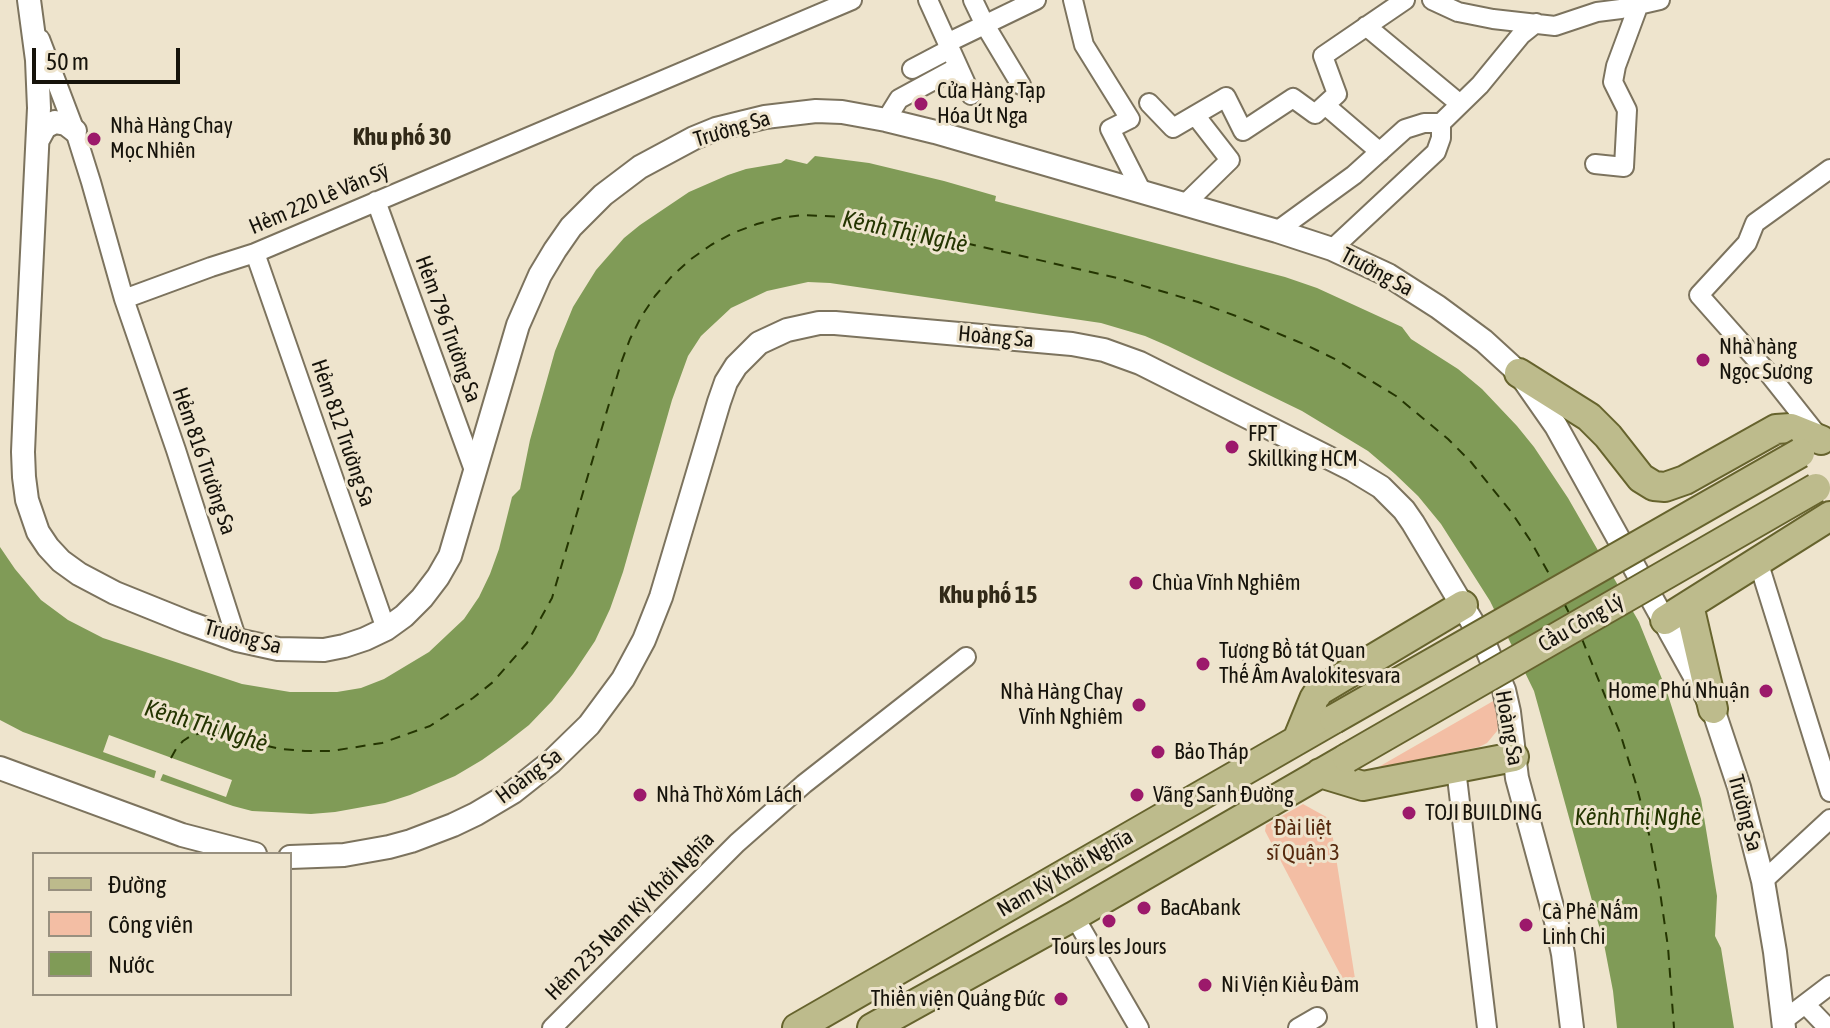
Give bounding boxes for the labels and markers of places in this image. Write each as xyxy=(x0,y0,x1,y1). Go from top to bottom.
place label: Cửa Hàng Tạp Hóa Út Nga xyxy=(937,78,1046,130)
marker: Cửa Hàng Tạp Hóa Út Nga xyxy=(912,95,930,113)
place label: Nhà Hàng Chay Mọc Nhiên xyxy=(110,113,233,164)
marker: Nhà Hàng Chay Mọc Nhiên xyxy=(85,130,103,148)
place label: Nhà hàng Ngọc Sương xyxy=(1719,334,1813,386)
marker: Nhà hàng Ngọc Sương xyxy=(1694,351,1712,369)
place label: FPT Skillking HCM xyxy=(1248,421,1358,472)
marker: FPT Skillking HCM xyxy=(1223,438,1241,456)
place label: Chùa Vĩnh Nghiêm xyxy=(1152,570,1301,596)
marker: Chùa Vĩnh Nghiêm xyxy=(1127,574,1145,592)
place label: Tượng Bồ tát Quan Thế Âm Avalokitesvara xyxy=(1219,638,1401,690)
marker: Tượng Bồ tát Quan Thế Âm Avalokitesvara xyxy=(1194,655,1212,673)
place label: Home Phú Nhuận xyxy=(1608,678,1750,704)
place label: Nhà Hàng Chay Vĩnh Nghiêm xyxy=(1000,679,1123,730)
marker: Home Phú Nhuận xyxy=(1757,682,1775,700)
marker: Nhà Hàng Chay Vĩnh Nghiêm xyxy=(1130,696,1148,714)
place label: Bảo Tháp xyxy=(1174,739,1249,765)
marker: Bảo Tháp xyxy=(1149,743,1167,761)
place label: Nhà Thờ Xóm Lách xyxy=(656,782,802,808)
place label: Vãng Sanh Đường xyxy=(1153,782,1294,808)
marker: Nhà Thờ Xóm Lách xyxy=(631,786,649,804)
marker: Vãng Sanh Đường xyxy=(1128,786,1146,804)
place label: TOJI BUILDING xyxy=(1425,800,1542,826)
marker: TOJI BUILDING xyxy=(1400,804,1418,822)
place label: BacAbank xyxy=(1160,895,1241,921)
marker: BacAbank xyxy=(1135,899,1153,917)
place label: Cà Phê Nấm Linh Chi xyxy=(1542,899,1639,950)
marker: Tours les Jours xyxy=(1100,912,1118,930)
marker: Cà Phê Nấm Linh Chi xyxy=(1517,916,1535,934)
place label: Tours les Jours xyxy=(1051,934,1167,960)
place label: Ni Viện Kiều Đàm xyxy=(1221,972,1359,998)
marker: Ni Viện Kiều Đàm xyxy=(1196,976,1214,994)
place label: Thiền viện Quảng Đức xyxy=(871,986,1045,1012)
marker: Thiền viện Quảng Đức xyxy=(1052,990,1070,1008)

